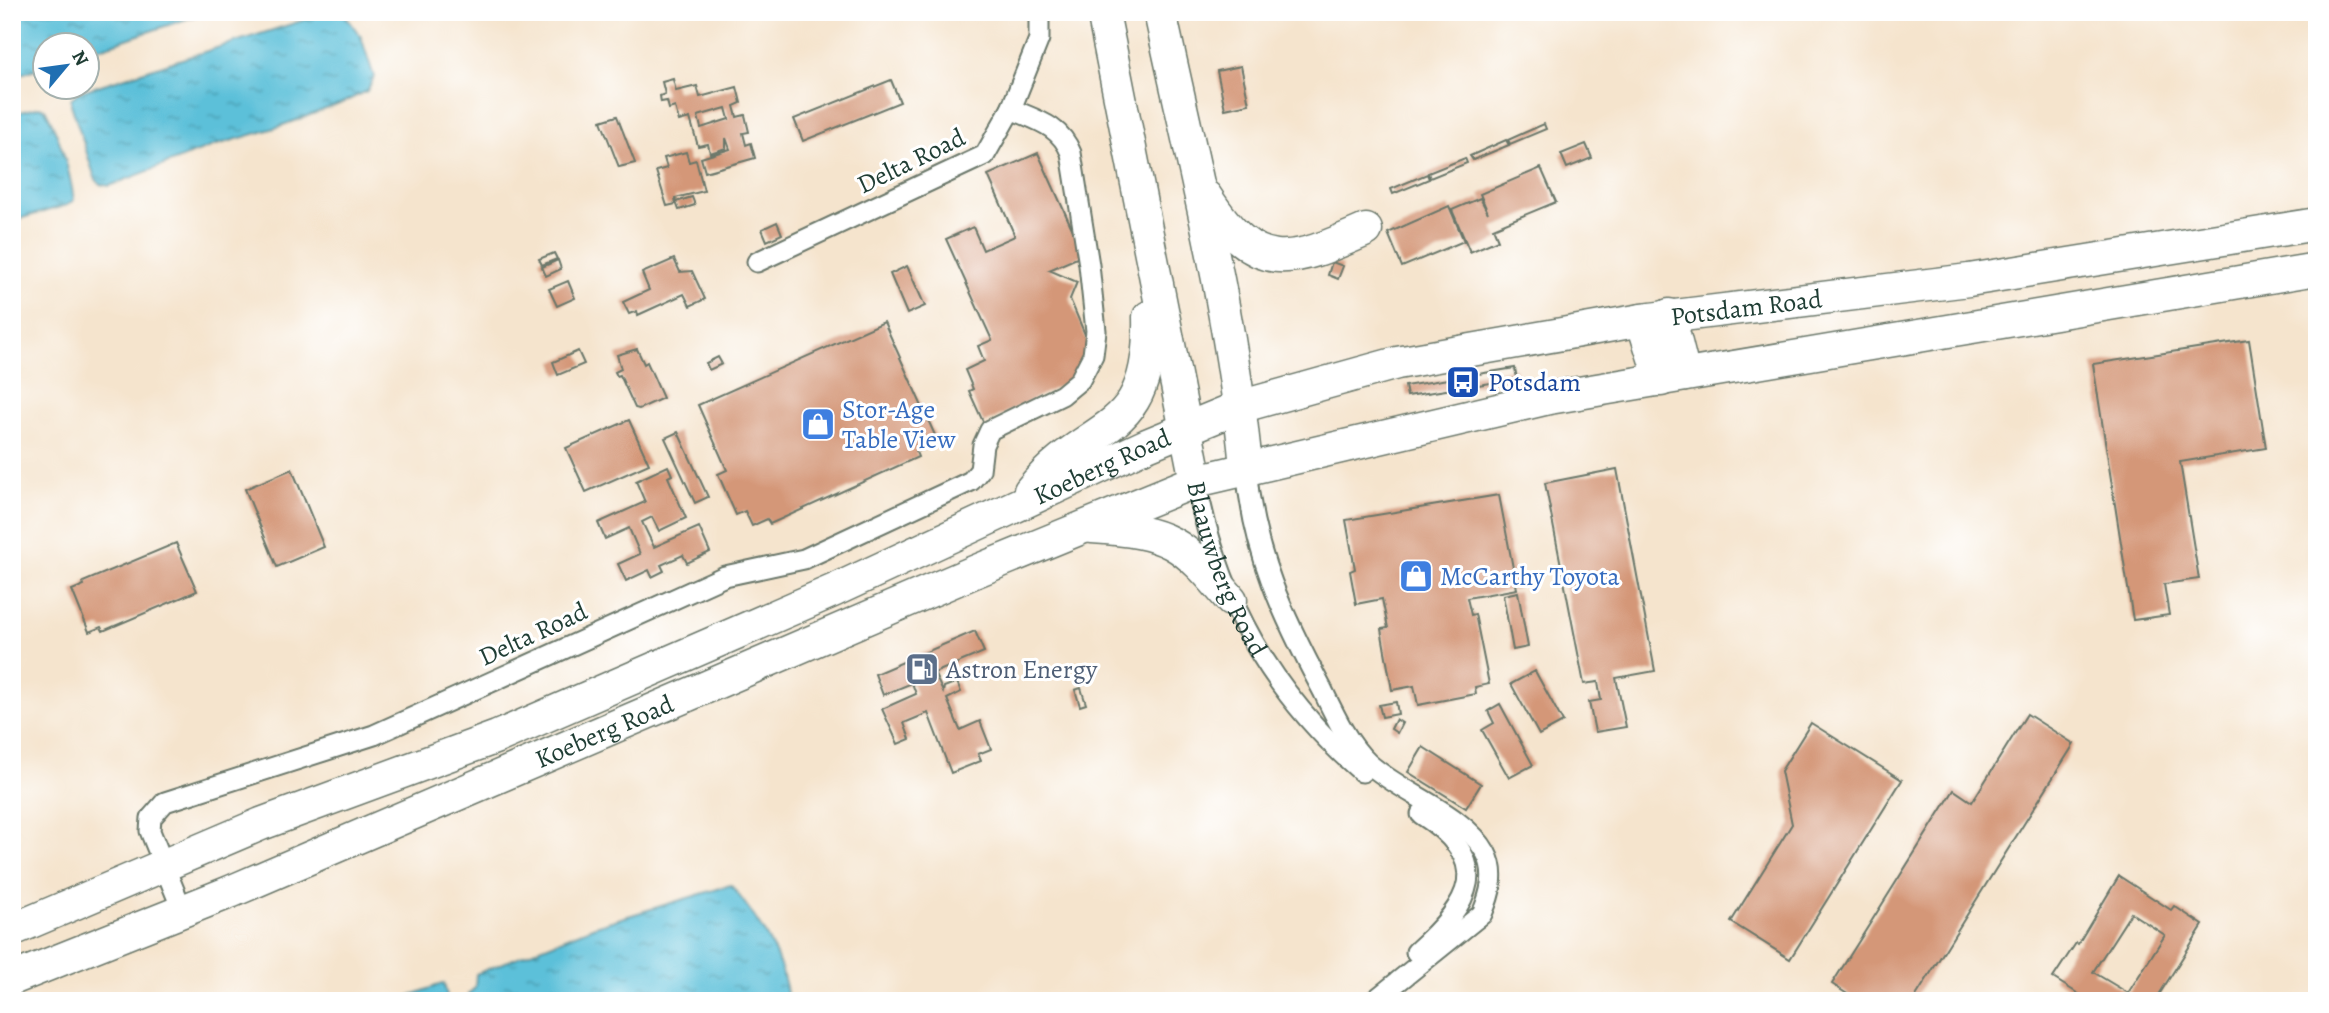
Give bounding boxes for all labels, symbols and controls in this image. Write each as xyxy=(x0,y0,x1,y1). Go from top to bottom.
north arrow xyxy=(32,32,102,102)
text: N xyxy=(65,46,95,71)
street label: Delta Road xyxy=(851,120,971,202)
street label: Potsdam Road xyxy=(1668,281,1824,334)
bus stop icon: Potsdam xyxy=(1444,363,1482,401)
place label: Potsdam xyxy=(1488,365,1581,400)
place label: Stor-Age Table View xyxy=(842,392,956,457)
shop icon: Stor-Age Table View xyxy=(799,405,837,443)
street label: Koeberg Road xyxy=(1028,420,1176,513)
street label: Blaauwberg Road xyxy=(1179,478,1276,663)
shop icon: McCarthy Toyota xyxy=(1397,557,1435,595)
place label: McCarthy Toyota xyxy=(1440,559,1620,594)
street label: Delta Road xyxy=(473,594,593,674)
fuel station icon: Astron Energy xyxy=(903,650,941,688)
place label: Astron Energy xyxy=(945,652,1098,687)
street label: Koeberg Road xyxy=(530,686,679,776)

